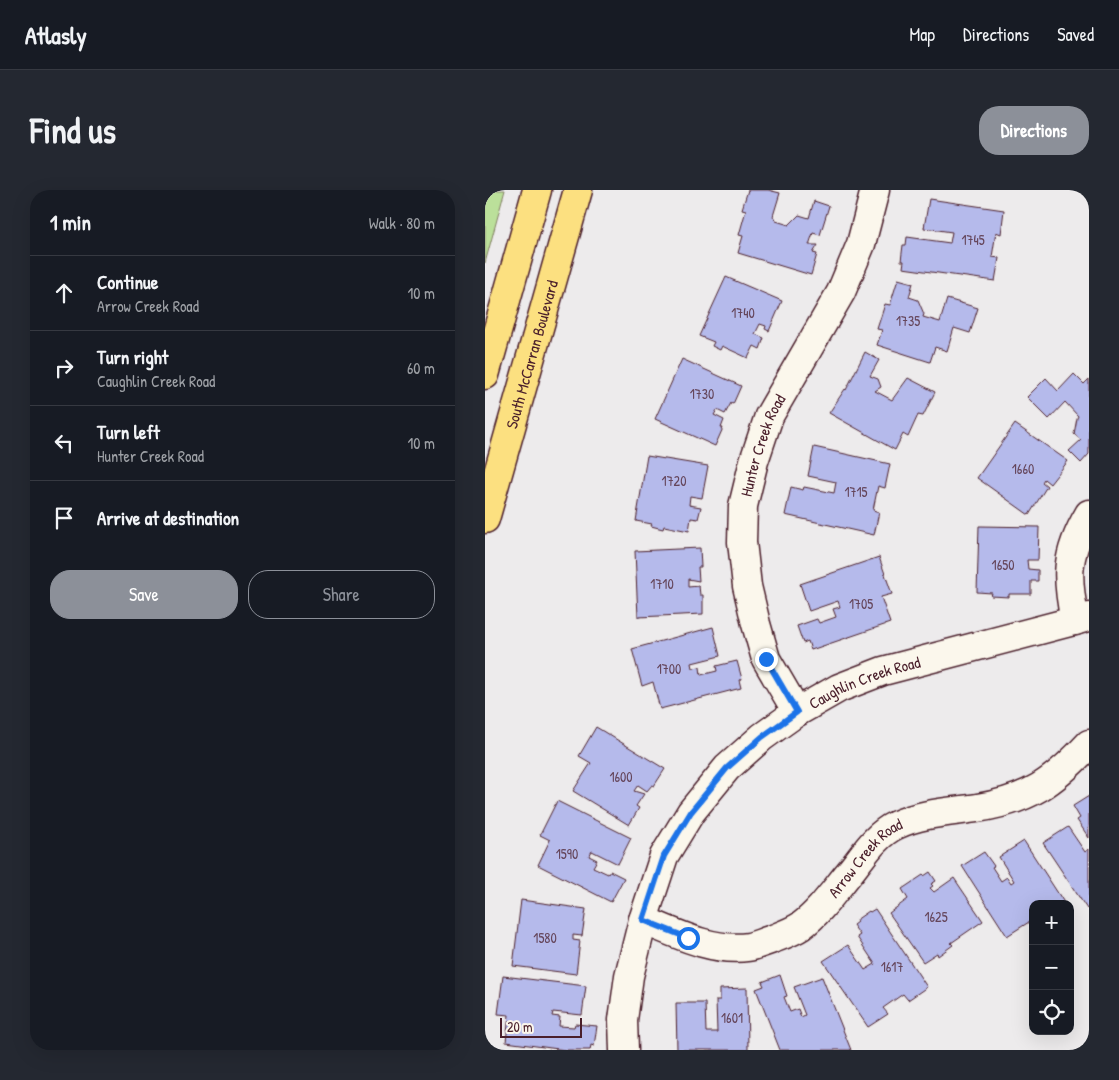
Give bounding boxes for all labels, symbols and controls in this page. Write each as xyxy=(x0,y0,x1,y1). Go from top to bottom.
text: Atlasly xyxy=(25,19,87,51)
text: Map xyxy=(910,22,935,47)
text: Directions xyxy=(963,22,1029,47)
text: Saved xyxy=(1057,22,1094,47)
button: Directions xyxy=(979,106,1089,155)
text: Find us xyxy=(30,107,116,154)
text: 1 min xyxy=(50,208,91,237)
text: Walk · 80 m xyxy=(369,212,435,234)
house number: 1745 xyxy=(961,230,985,249)
text: Continue xyxy=(97,269,158,295)
street label: South McCarran Boulevard xyxy=(500,278,563,431)
icon: ahead xyxy=(50,279,78,307)
text: 10 m xyxy=(407,282,435,304)
text: Arrow Creek Road xyxy=(97,295,199,317)
house number: 1740 xyxy=(731,303,755,322)
house number: 1735 xyxy=(896,311,920,330)
text: Turn right xyxy=(97,344,168,370)
icon: right xyxy=(50,354,78,382)
text: 60 m xyxy=(407,357,435,379)
text: Caughlin Creek Road xyxy=(97,370,215,392)
house number: 1730 xyxy=(690,384,714,403)
street label: Hunter Creek Road xyxy=(735,390,790,499)
text: Turn left xyxy=(97,419,160,445)
icon: left xyxy=(50,429,78,457)
text: 10 m xyxy=(407,432,435,454)
text: Hunter Creek Road xyxy=(97,445,204,467)
house number: 1660 xyxy=(1012,459,1034,478)
house number: 1720 xyxy=(662,471,686,490)
house number: 1715 xyxy=(844,482,868,501)
icon: arrive xyxy=(50,504,78,532)
text: Arrive at destination xyxy=(97,505,239,531)
house number: 1650 xyxy=(992,555,1014,574)
button: Save xyxy=(50,570,238,619)
button: Share xyxy=(248,570,435,619)
house number: 1710 xyxy=(650,574,674,593)
house number: 1705 xyxy=(849,594,873,613)
route end xyxy=(755,648,778,671)
street label: Caughlin Creek Road xyxy=(805,651,922,714)
house number: 1700 xyxy=(657,659,681,678)
house number: 1600 xyxy=(609,767,633,786)
street label: Arrow Creek Road xyxy=(823,813,906,902)
house number: 1590 xyxy=(556,844,578,863)
map controls xyxy=(1029,900,1074,1035)
button: + xyxy=(1029,900,1074,945)
house number: 1625 xyxy=(924,907,948,926)
route start xyxy=(677,927,700,950)
house number: 1580 xyxy=(533,928,557,947)
button: − xyxy=(1029,945,1074,990)
house number: 1617 xyxy=(881,957,903,976)
button: locate xyxy=(1029,990,1074,1035)
house number: 1601 xyxy=(721,1008,743,1027)
scale bar xyxy=(500,1015,583,1038)
text: 20 m xyxy=(507,1017,533,1036)

